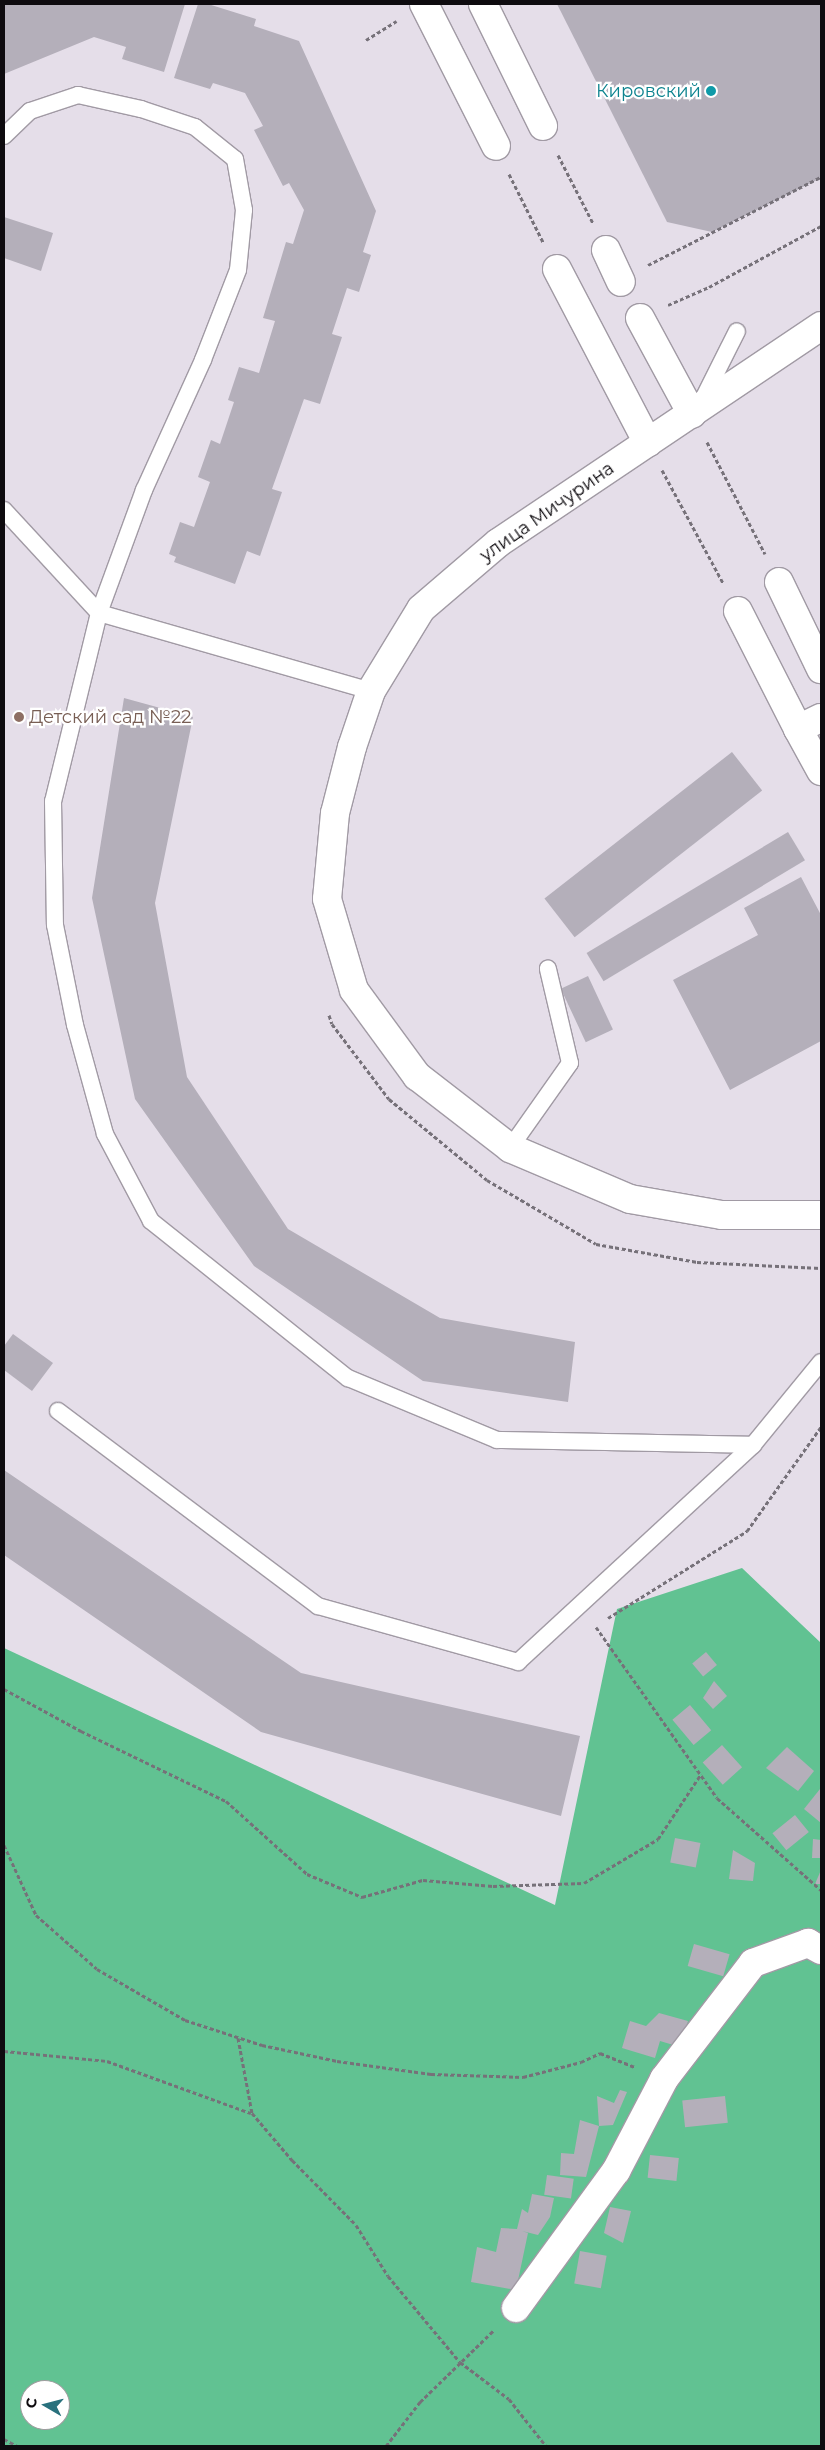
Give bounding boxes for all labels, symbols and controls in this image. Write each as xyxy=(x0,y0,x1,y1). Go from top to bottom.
place label: Кировский xyxy=(596,80,701,102)
marker: Кировский xyxy=(705,85,717,97)
street label: улица Мичурина xyxy=(476,458,618,566)
place label: Детский сад №22 xyxy=(29,706,191,728)
marker: Детский сад №22 xyxy=(13,711,25,723)
north arrow xyxy=(20,2380,70,2430)
text: С xyxy=(22,2397,41,2409)

